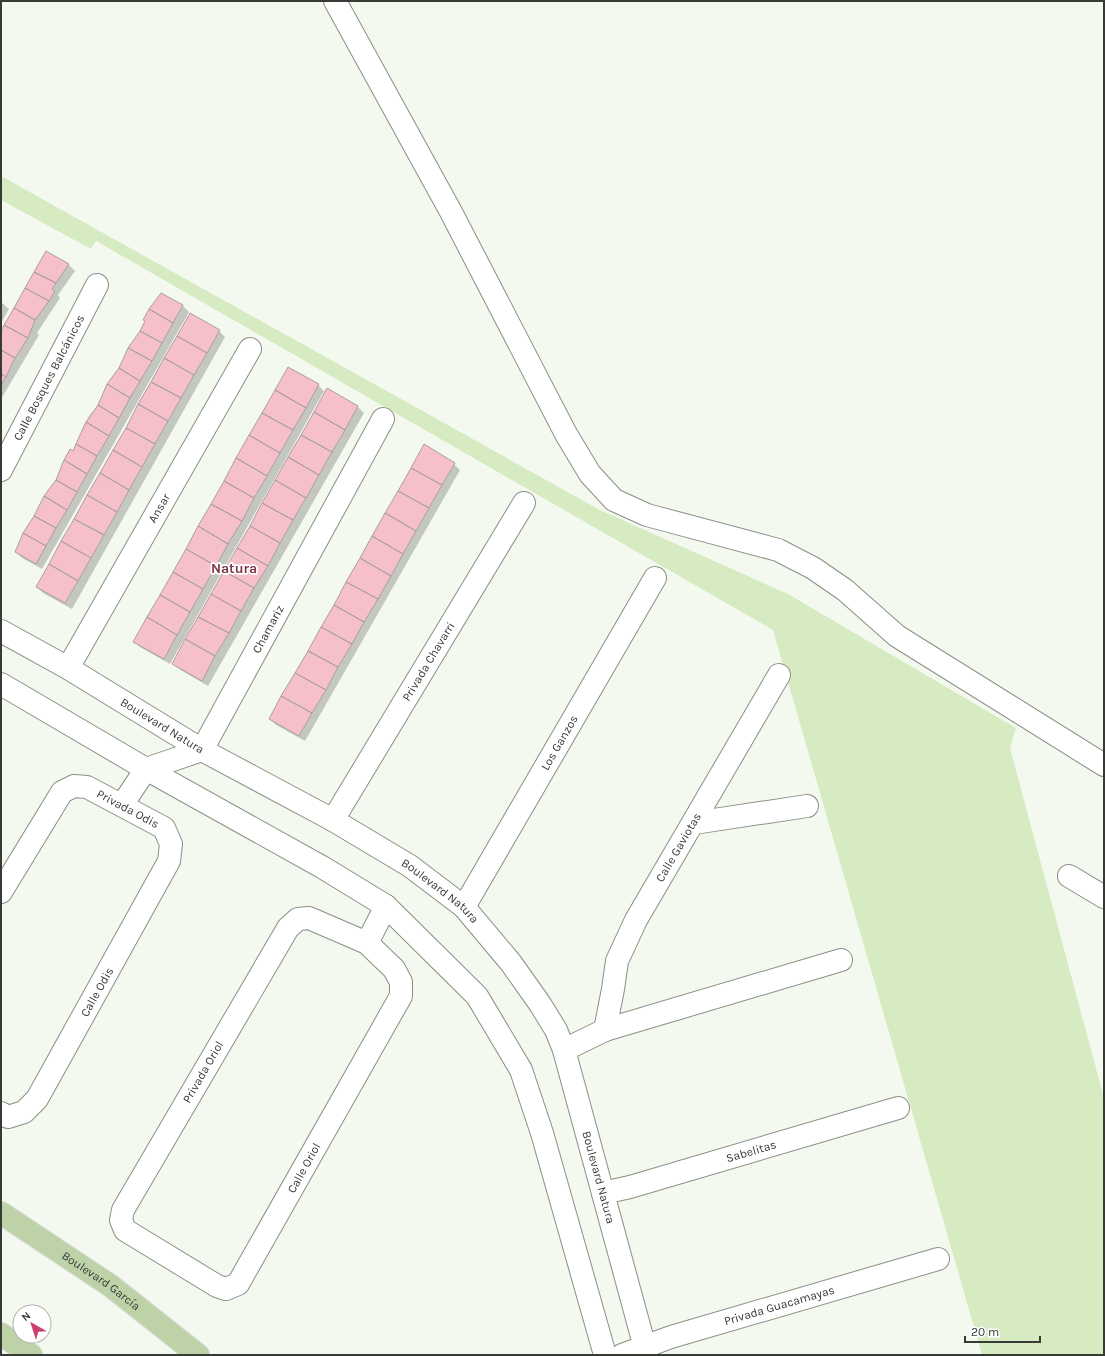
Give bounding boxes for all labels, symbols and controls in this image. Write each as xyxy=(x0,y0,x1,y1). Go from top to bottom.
street label: Calle Bosques Balcánicos xyxy=(10,312,87,443)
street label: Ansar xyxy=(145,490,173,525)
district label: Natura xyxy=(211,560,257,577)
street label: Chamariz xyxy=(249,603,287,656)
street label: Privada Chavarri xyxy=(399,619,458,704)
street label: Boulevard Natura xyxy=(118,695,207,757)
street label: Los Ganzos xyxy=(538,713,581,773)
street label: Privada Odis xyxy=(94,787,162,831)
street label: Calle Gaviotas xyxy=(653,810,704,884)
street label: Boulevard Natura xyxy=(399,856,482,926)
street label: Calle Odis xyxy=(78,965,116,1019)
street label: Privada Oriol xyxy=(180,1038,226,1106)
street label: Boulevard Natura xyxy=(579,1129,618,1225)
street label: Sabelitas xyxy=(724,1137,778,1165)
street label: Calle Oriol xyxy=(284,1140,324,1196)
street label: Boulevard García xyxy=(59,1248,143,1314)
street label: Privada Guacamayas xyxy=(722,1283,836,1328)
north arrow xyxy=(12,1304,52,1344)
text: N xyxy=(19,1309,33,1324)
scale bar xyxy=(965,1318,1040,1344)
text: 20 m xyxy=(971,1325,999,1339)

